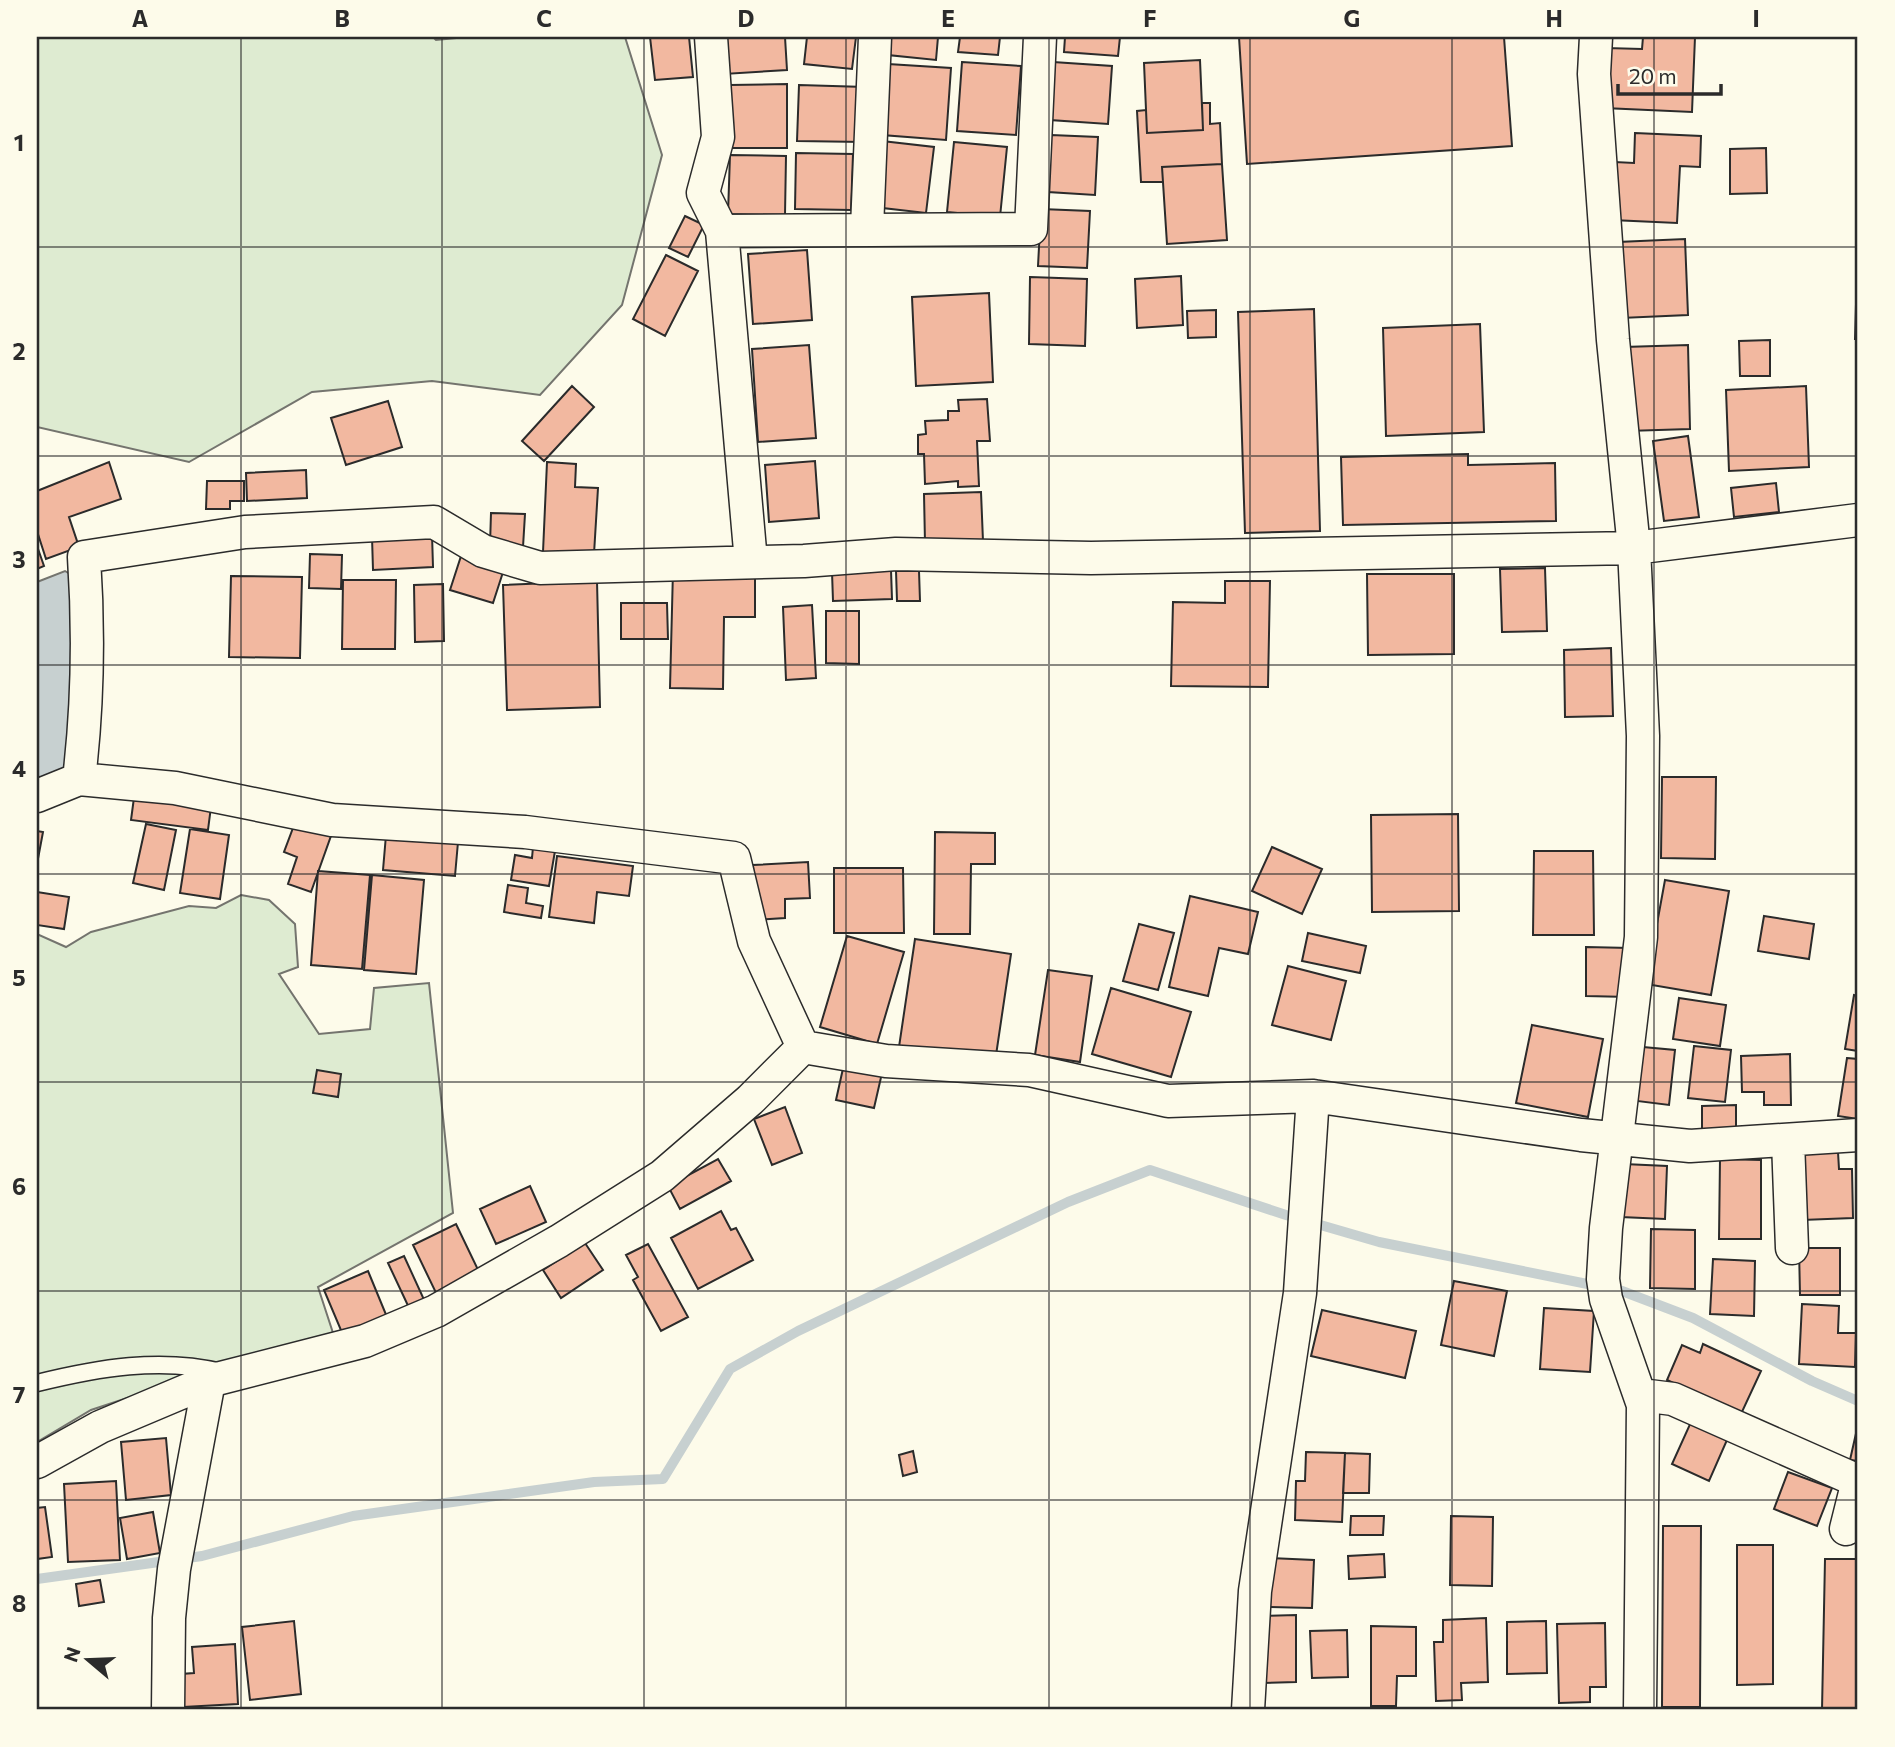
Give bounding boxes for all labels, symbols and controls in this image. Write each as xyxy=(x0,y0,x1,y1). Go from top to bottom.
text: A xyxy=(132,4,149,32)
text: B xyxy=(334,4,350,32)
text: C xyxy=(536,4,552,32)
text: D xyxy=(738,4,755,32)
text: E xyxy=(941,4,955,32)
text: F xyxy=(1143,4,1157,32)
text: G xyxy=(1344,4,1360,32)
text: H xyxy=(1545,4,1563,32)
text: I xyxy=(1752,4,1760,32)
scale bar xyxy=(1618,52,1722,96)
text: 20 m xyxy=(1629,63,1677,88)
text: 1 xyxy=(14,128,24,156)
text: 2 xyxy=(12,337,26,365)
text: 3 xyxy=(12,545,26,573)
text: 4 xyxy=(12,754,26,782)
text: 5 xyxy=(12,963,26,991)
text: 6 xyxy=(12,1172,26,1200)
text: 7 xyxy=(13,1380,25,1408)
text: 8 xyxy=(12,1589,26,1617)
north arrow xyxy=(52,1624,122,1694)
text: N xyxy=(58,1644,85,1665)

